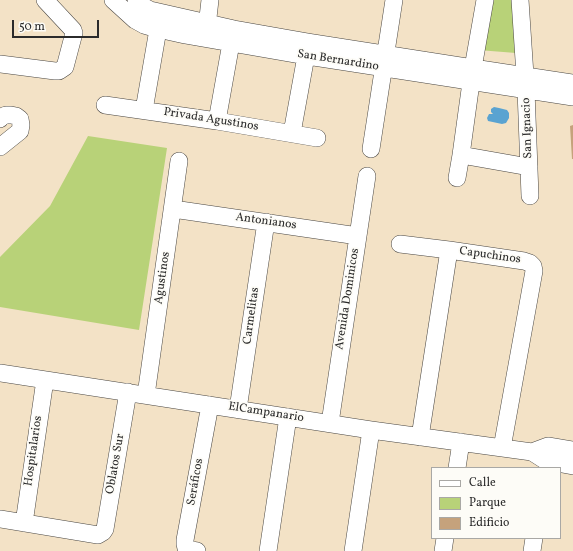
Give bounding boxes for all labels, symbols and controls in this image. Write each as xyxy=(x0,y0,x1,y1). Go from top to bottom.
scale bar xyxy=(14,12,101,38)
text: 50 m xyxy=(19,19,45,35)
street label: San Bernardino xyxy=(296,47,380,75)
street label: San Ignacio xyxy=(520,97,536,159)
street label: Privada Agustinos xyxy=(162,105,260,135)
street label: Antonianos xyxy=(235,211,297,233)
street label: Capuchinos xyxy=(458,245,522,267)
street label: Avenida Dominicos xyxy=(333,247,363,351)
street label: Agustinos xyxy=(152,251,174,305)
street label: Carmelitas xyxy=(241,286,263,346)
street label: ElCampanario xyxy=(227,400,305,426)
street label: Hospitalarios xyxy=(22,415,46,487)
street label: Oblatos Sur xyxy=(104,433,128,495)
street label: Seráficos xyxy=(185,457,207,507)
legend xyxy=(431,467,561,539)
text: Calle xyxy=(469,475,496,491)
text: Parque xyxy=(469,495,506,511)
text: Edificio xyxy=(469,515,509,531)

